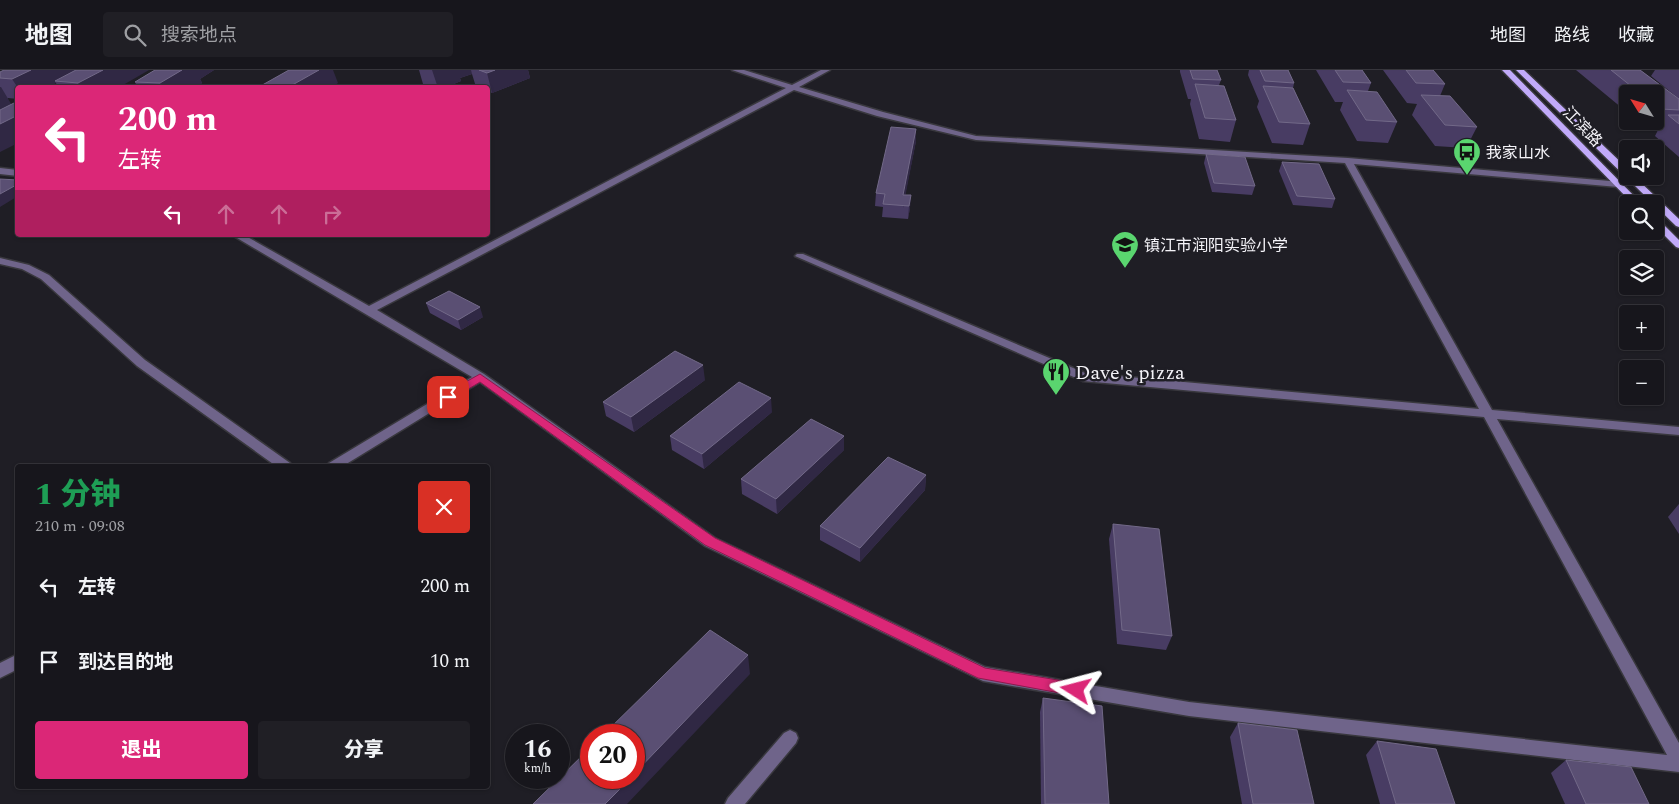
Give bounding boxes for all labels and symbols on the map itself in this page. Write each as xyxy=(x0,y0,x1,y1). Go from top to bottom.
north arrow xyxy=(1619,85,1664,130)
street label: 江滨路 xyxy=(1557,101,1608,152)
bus stop icon: 我家山水 xyxy=(1452,137,1482,176)
place label: 我家山水 xyxy=(1486,141,1550,165)
school or university icon: 镇江市润阳实验小学 xyxy=(1110,230,1140,269)
place label: 镇江市润阳实验小学 xyxy=(1144,234,1288,258)
restaurant icon: Dave's pizza xyxy=(1041,357,1071,396)
place label: Dave's pizza xyxy=(1075,358,1185,388)
pin xyxy=(427,376,469,418)
position arrow xyxy=(1049,663,1101,715)
speed limit sign: 20 xyxy=(580,724,645,789)

